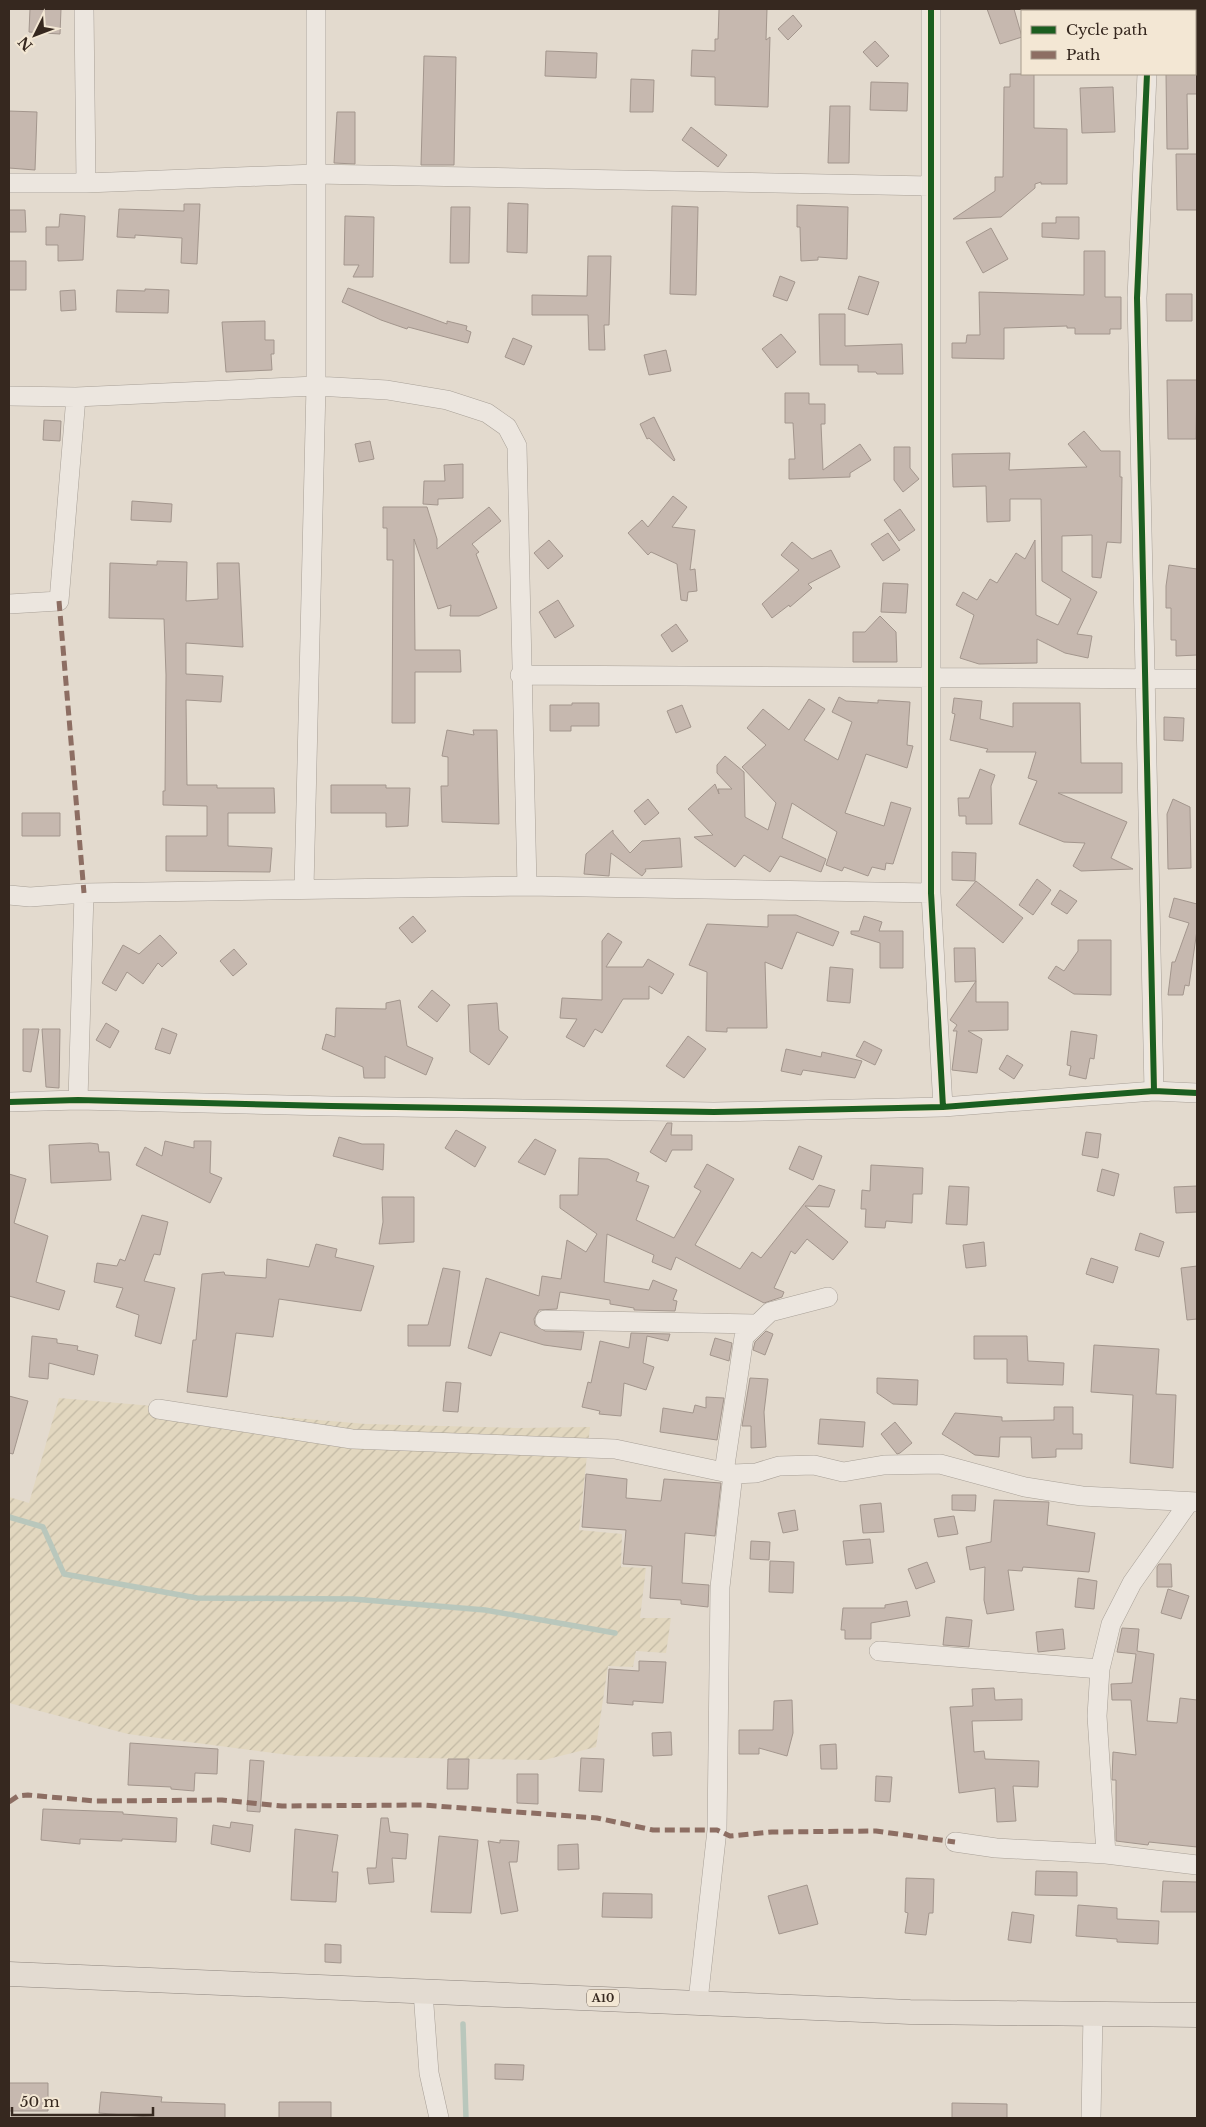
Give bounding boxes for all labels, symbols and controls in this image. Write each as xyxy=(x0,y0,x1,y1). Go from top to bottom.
north arrow xyxy=(10,10,60,60)
legend xyxy=(1021,10,1196,75)
text: Cycle path xyxy=(1066,20,1148,39)
text: N xyxy=(14,33,36,55)
text: Path xyxy=(1066,45,1100,64)
road number: A10 xyxy=(587,1990,619,2006)
scale bar xyxy=(12,2084,154,2116)
text: 50 m xyxy=(20,2092,60,2111)

